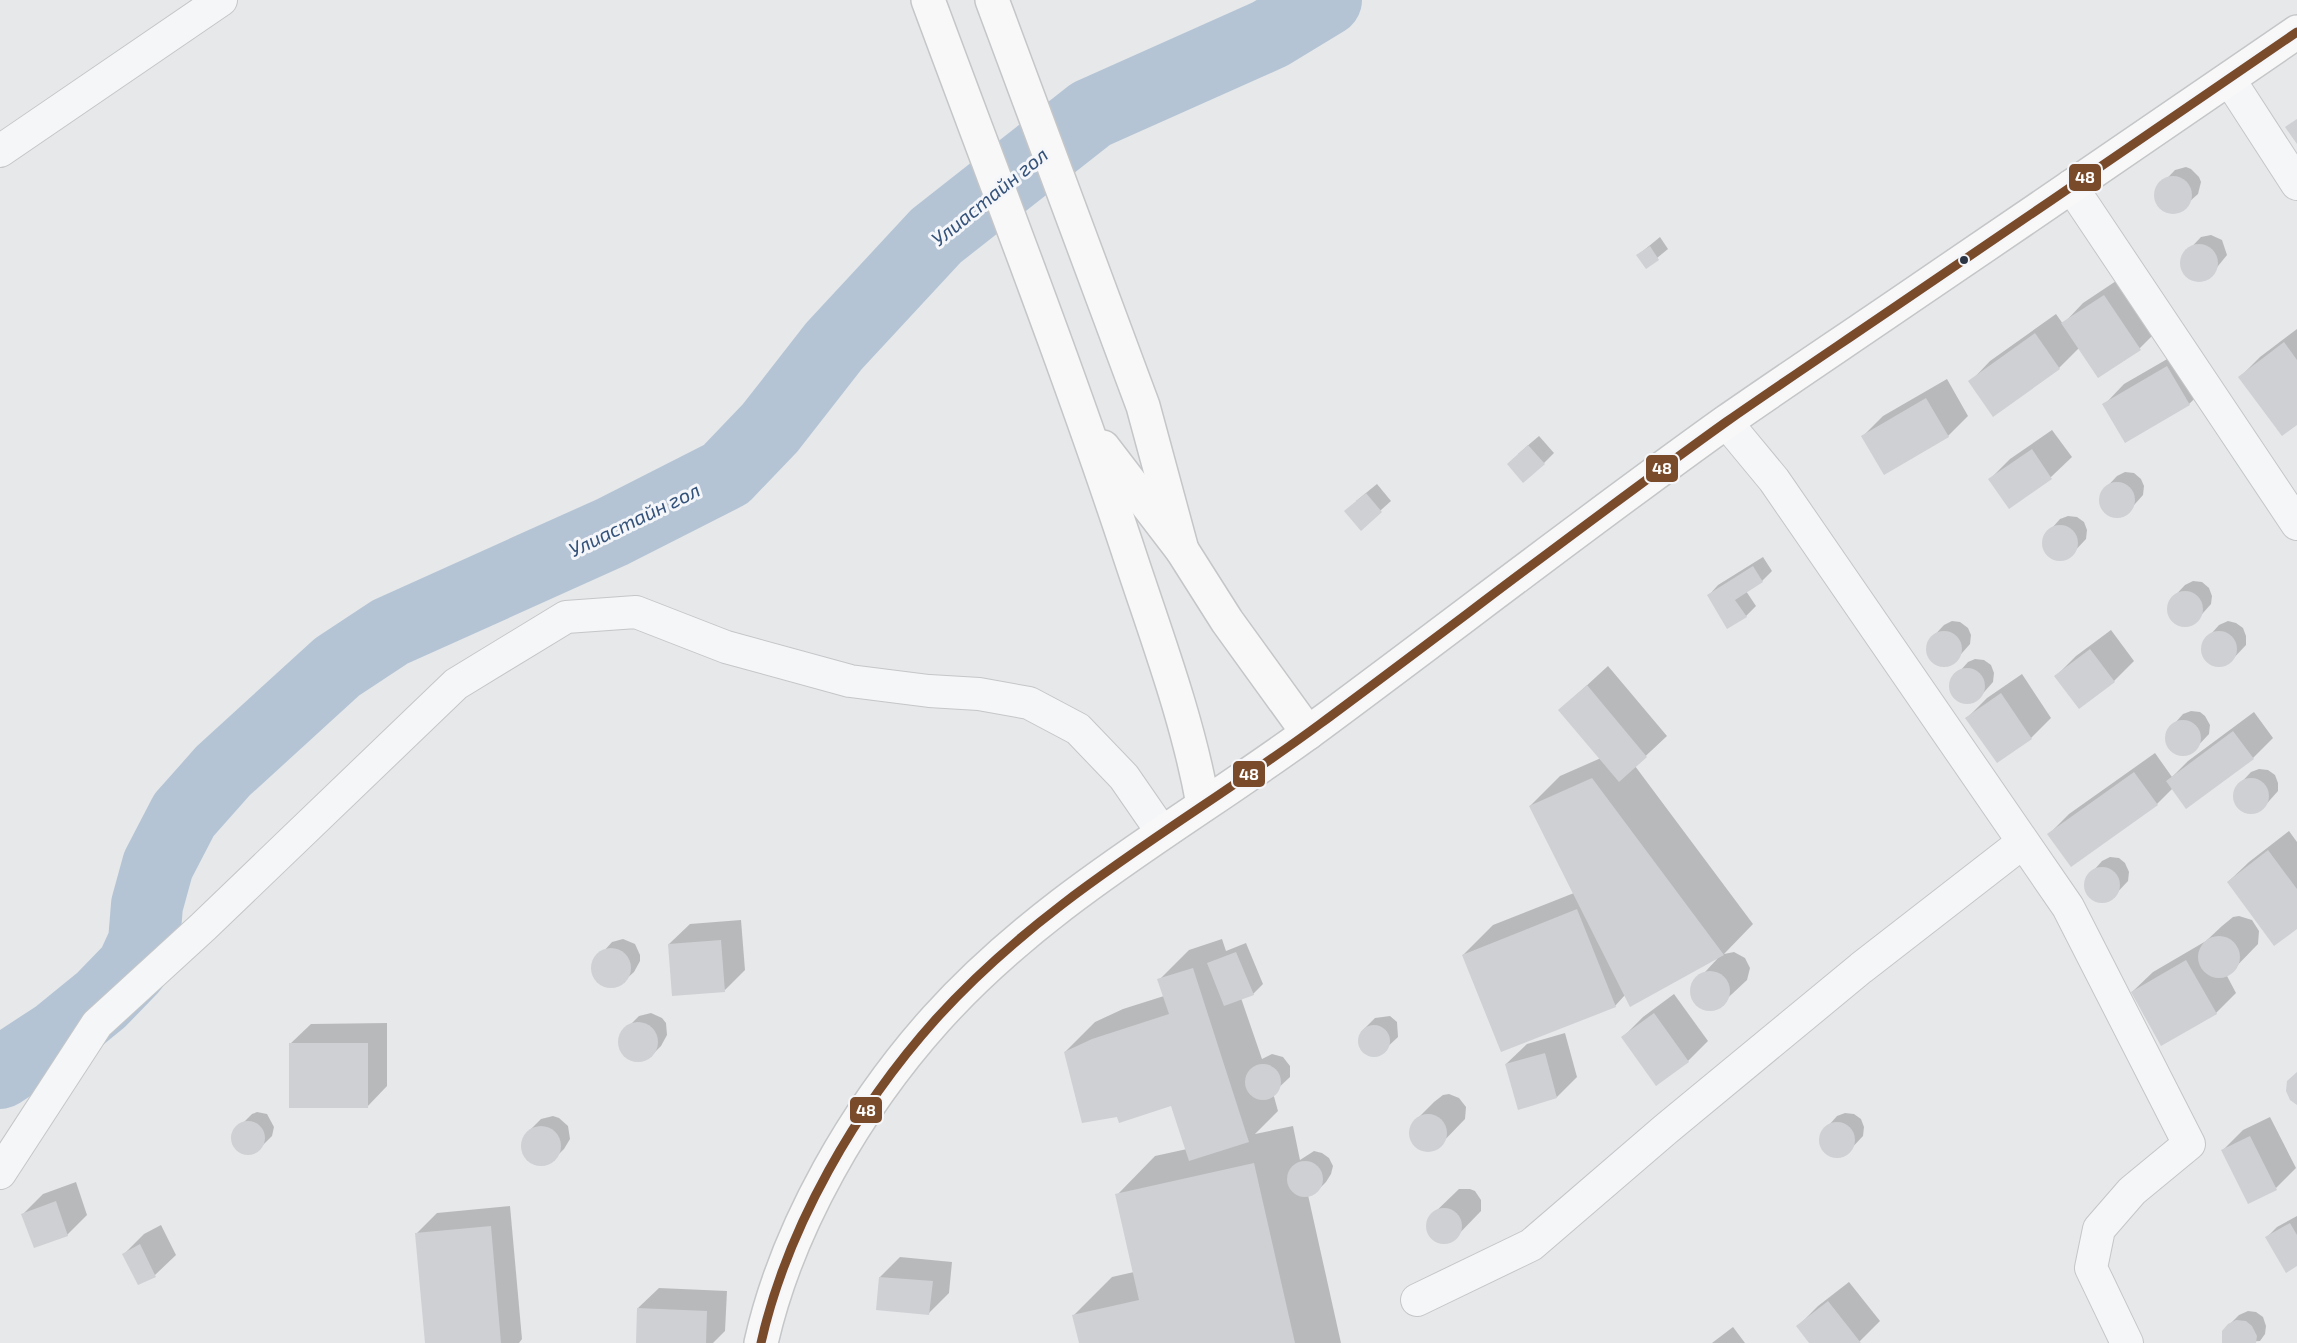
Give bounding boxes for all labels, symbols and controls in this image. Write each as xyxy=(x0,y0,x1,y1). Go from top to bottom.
water label: Улиастайн гол xyxy=(926,142,1052,250)
line badge: 48 xyxy=(2068,163,2102,192)
text: 48 xyxy=(2075,167,2095,186)
unlabelled marker xyxy=(1958,254,1970,266)
line badge: 48 xyxy=(1645,454,1679,483)
text: 48 xyxy=(1652,458,1672,477)
water label: Улиастайн гол xyxy=(564,477,704,561)
line badge: 48 xyxy=(1232,760,1266,788)
text: 48 xyxy=(1239,764,1259,783)
line badge: 48 xyxy=(849,1096,883,1124)
text: 48 xyxy=(856,1100,876,1119)

